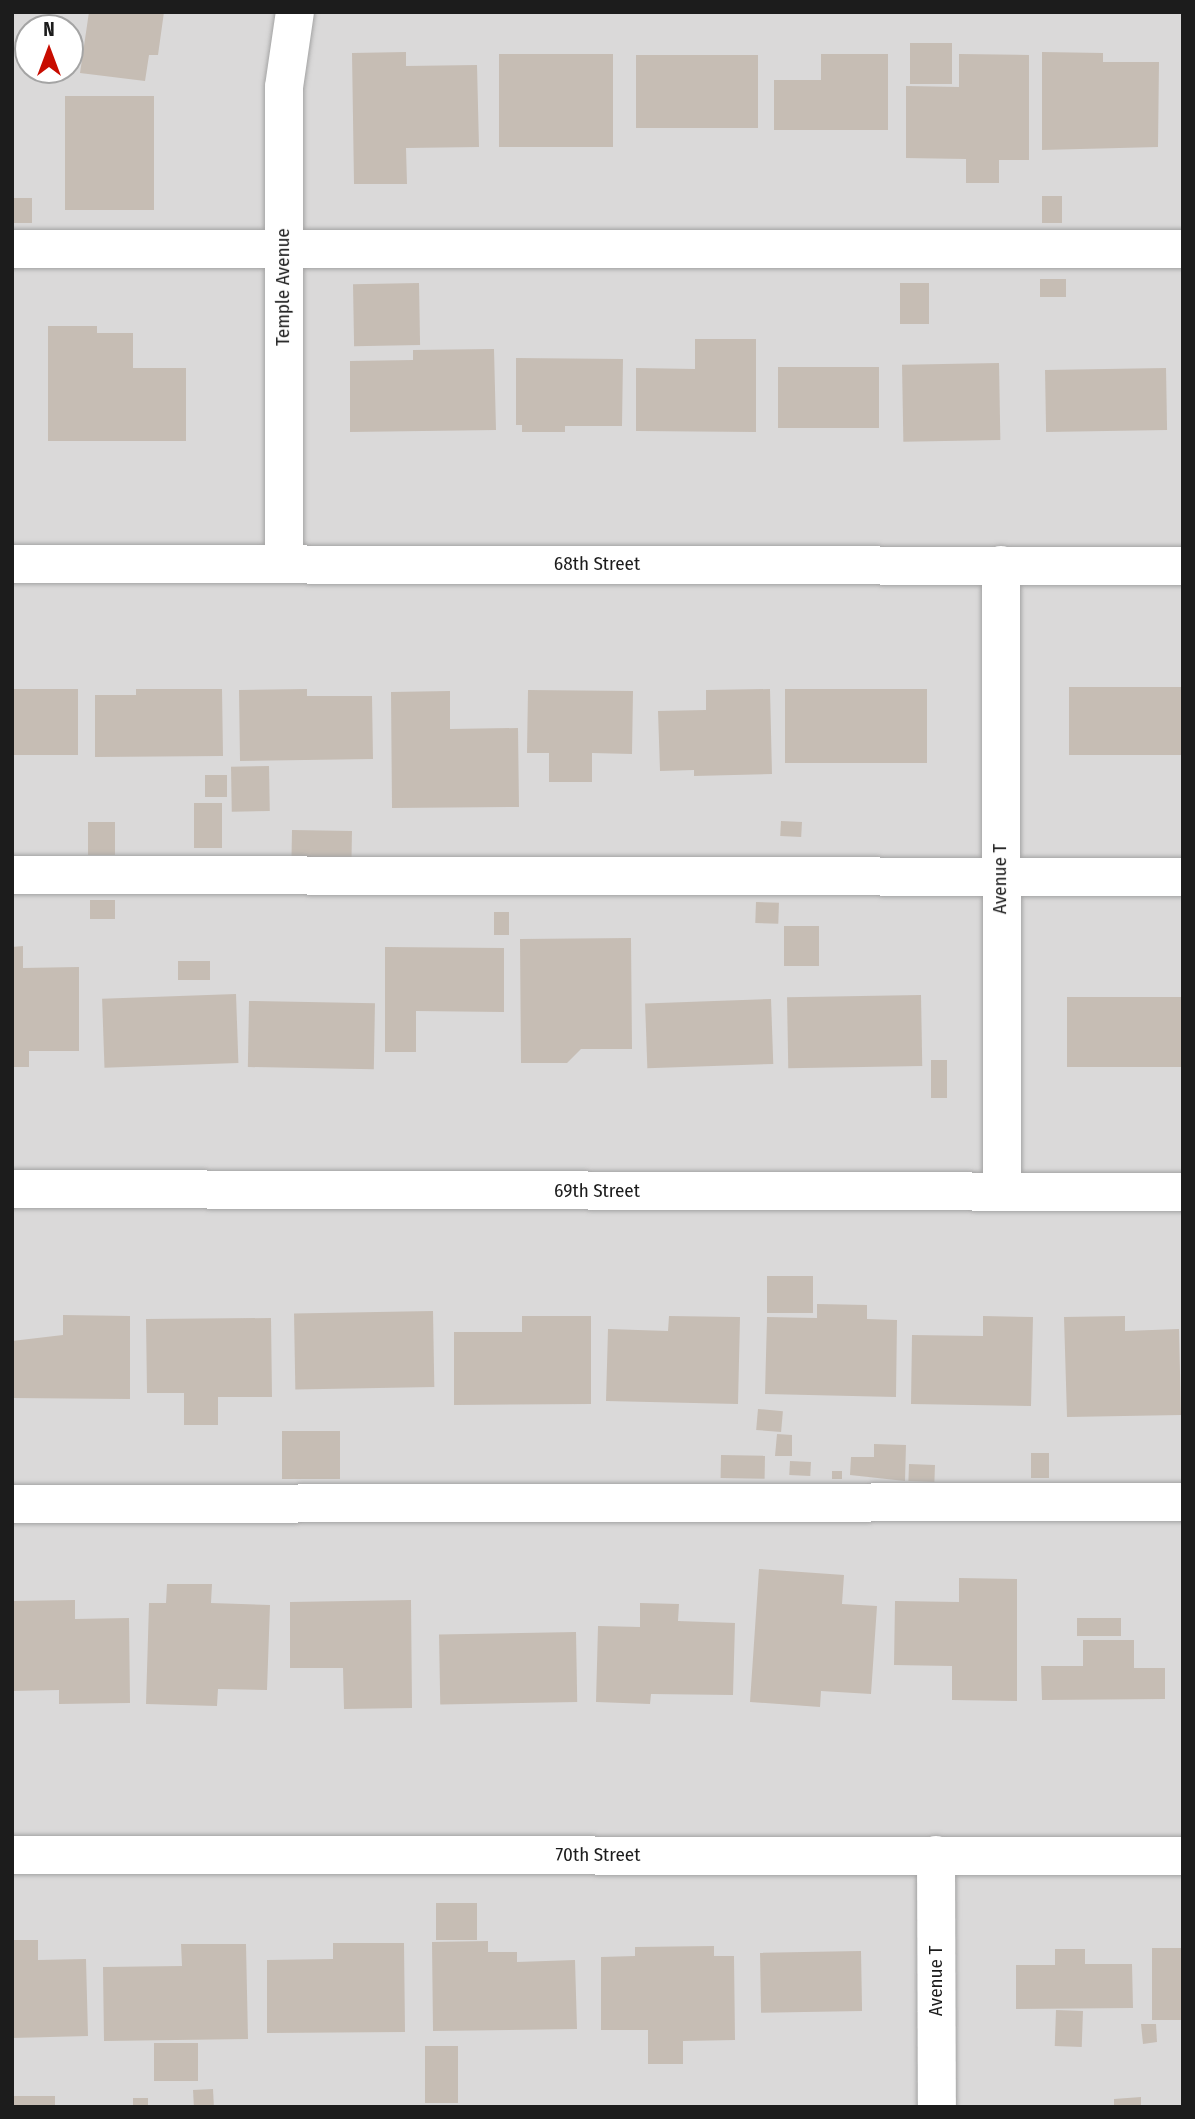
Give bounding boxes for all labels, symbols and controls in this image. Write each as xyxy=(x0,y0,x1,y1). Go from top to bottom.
north arrow xyxy=(14,14,84,84)
text: N xyxy=(43,18,55,41)
street label: Temple Avenue xyxy=(272,228,294,346)
street label: 68th Street xyxy=(554,553,640,575)
street label: Avenue T xyxy=(989,844,1011,914)
street label: 69th Street xyxy=(554,1180,640,1202)
street label: 70th Street xyxy=(556,1844,640,1866)
street label: Avenue T xyxy=(925,1946,947,2016)

